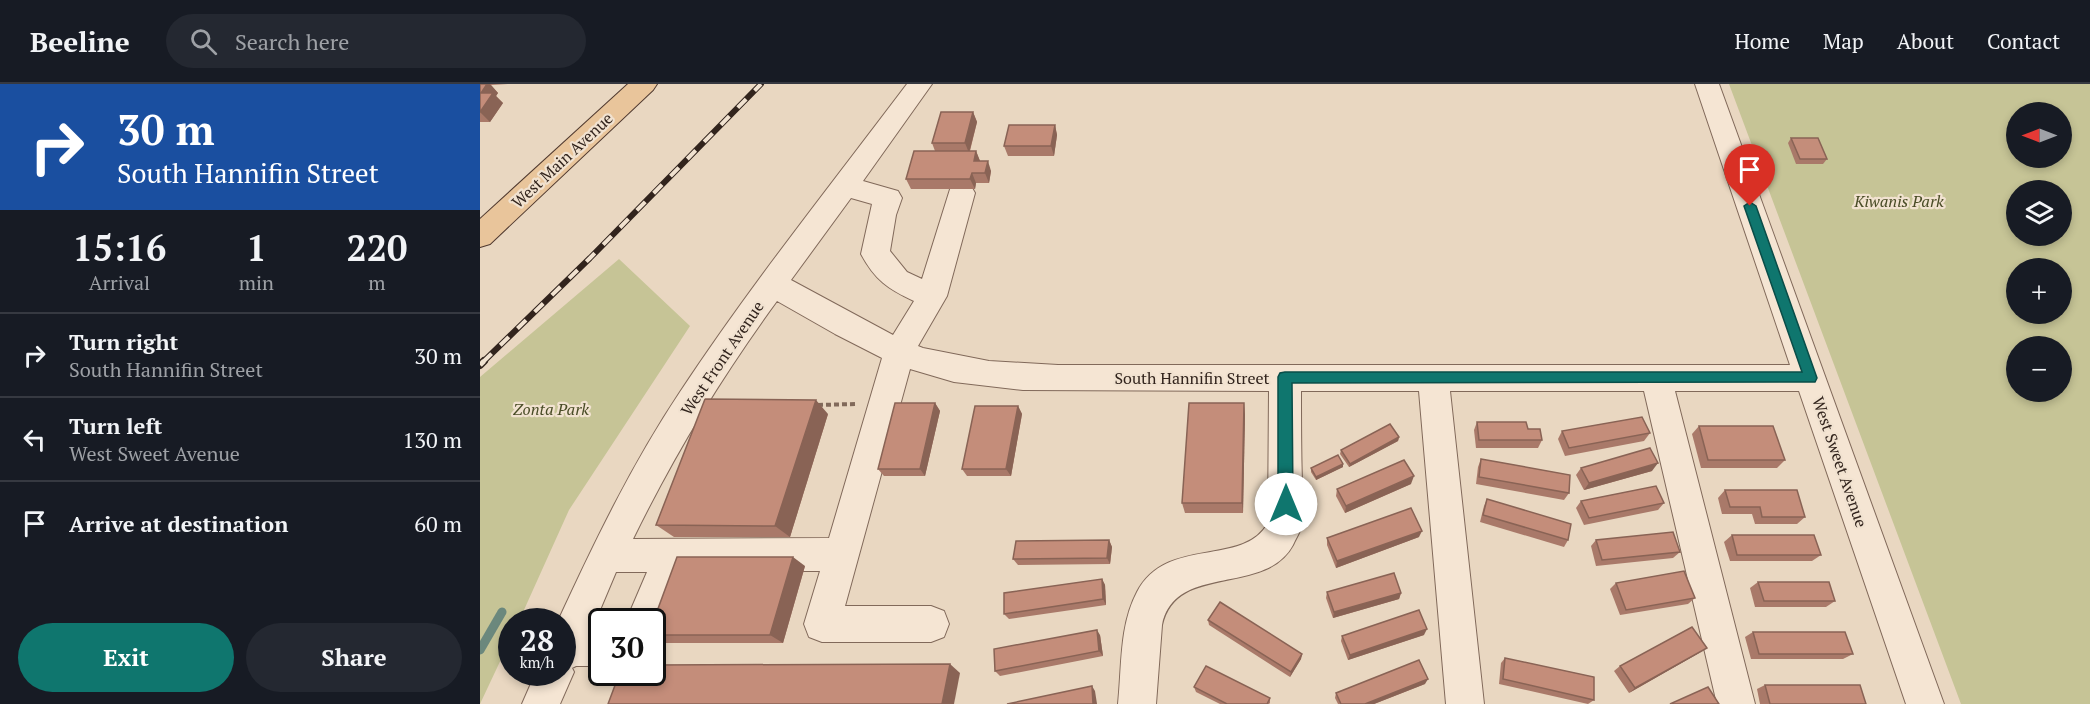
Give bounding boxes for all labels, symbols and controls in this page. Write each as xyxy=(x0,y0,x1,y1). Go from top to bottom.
search box xyxy=(166,14,586,68)
text: Beeline xyxy=(30,23,130,60)
icon: search xyxy=(187,25,220,58)
text: Search here xyxy=(235,27,349,56)
text: Home xyxy=(1734,27,1790,55)
text: Map xyxy=(1823,27,1864,55)
text: About xyxy=(1897,27,1954,55)
text: Contact xyxy=(1987,27,2060,55)
text: 30 m xyxy=(117,101,215,157)
north arrow xyxy=(2006,102,2072,168)
map controls xyxy=(2006,102,2072,402)
street label: West Main Avenue xyxy=(507,107,617,213)
icon: right xyxy=(18,108,96,186)
pin xyxy=(1724,144,1775,206)
icon: arrive xyxy=(1733,153,1766,186)
text: South Hannifin Street xyxy=(117,155,379,191)
button: layers xyxy=(2006,180,2072,246)
park label: Kiwanis Park xyxy=(1853,190,1944,212)
text: 15:16 xyxy=(73,224,166,271)
text: 1 xyxy=(246,224,267,271)
text: 220 xyxy=(346,224,407,271)
button: + xyxy=(2006,258,2072,324)
text: Arrival xyxy=(89,269,150,296)
text: min xyxy=(239,269,274,296)
text: m xyxy=(368,269,386,296)
street label: West Front Avenue xyxy=(675,296,769,420)
text: Turn right xyxy=(69,327,178,356)
button: − xyxy=(2006,336,2072,402)
icon: right xyxy=(18,339,51,372)
text: 30 m xyxy=(414,341,462,370)
text: South Hannifin Street xyxy=(69,356,263,383)
street label: South Hannifin Street xyxy=(1114,367,1270,389)
street label: West Sweet Avenue xyxy=(1807,394,1873,530)
park label: Zonta Park xyxy=(513,398,589,420)
text: Turn left xyxy=(69,411,162,440)
icon: left xyxy=(18,423,51,456)
text: 130 m xyxy=(402,425,462,454)
text: West Sweet Avenue xyxy=(69,440,240,467)
position arrow xyxy=(1254,472,1318,536)
icon: arrive xyxy=(18,507,51,540)
text: Arrive at destination xyxy=(69,509,288,538)
text: 60 m xyxy=(414,509,462,538)
speed limit sign: 30 xyxy=(588,608,666,686)
text: 28 xyxy=(520,620,554,660)
button: Exit xyxy=(18,623,234,692)
button: Share xyxy=(246,623,462,692)
text: km/h xyxy=(520,652,554,672)

